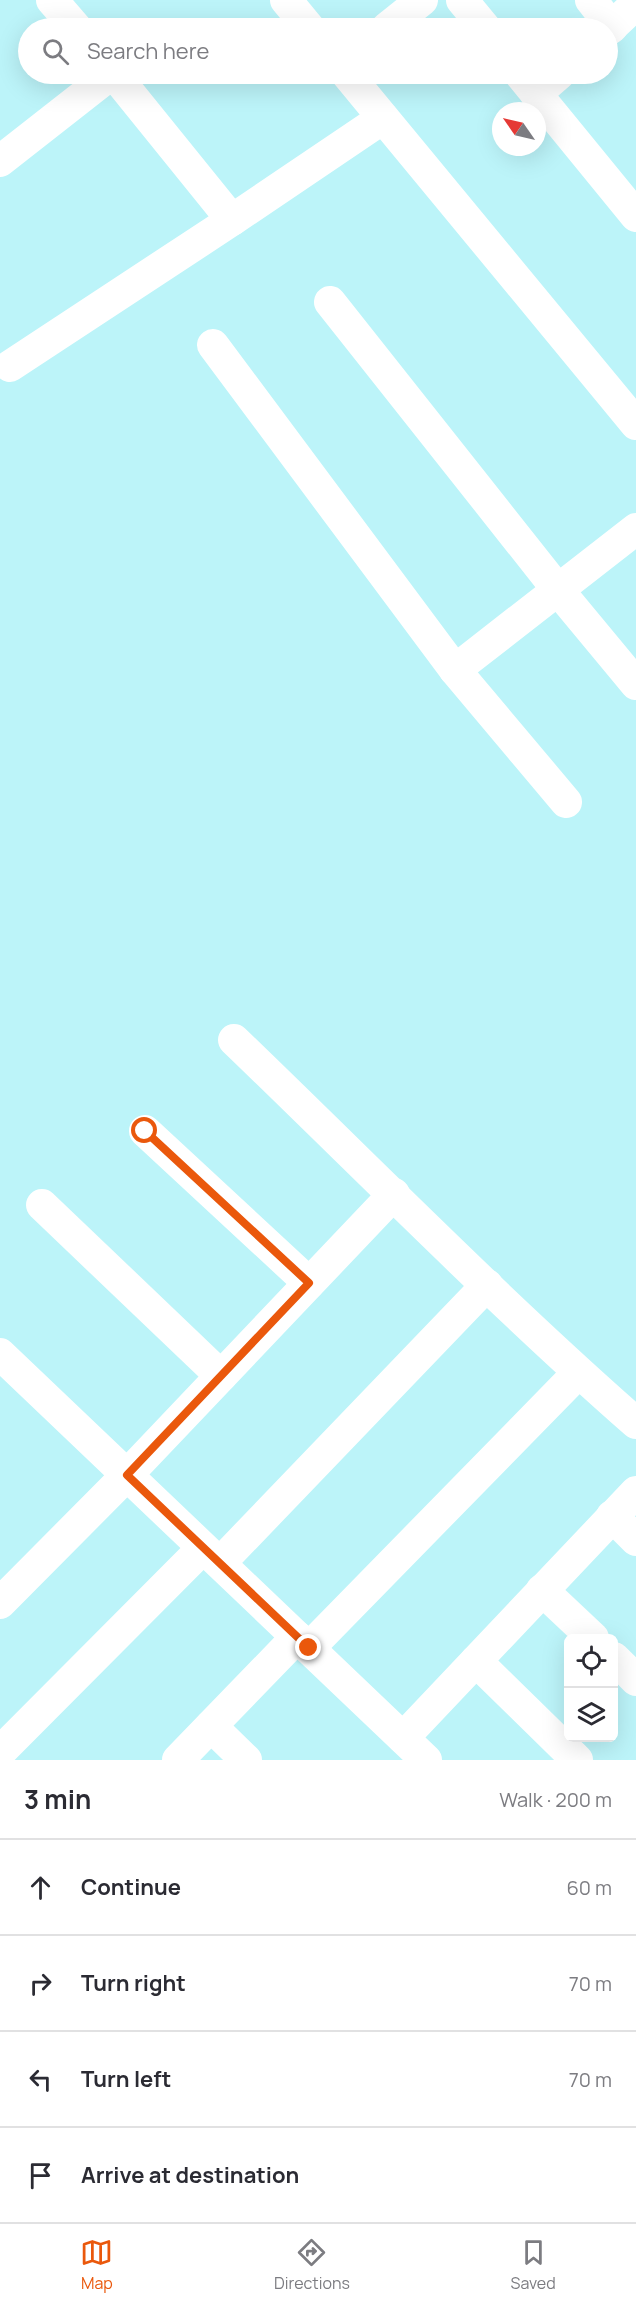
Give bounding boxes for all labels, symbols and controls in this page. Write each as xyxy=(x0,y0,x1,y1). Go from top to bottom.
search box xyxy=(18,18,618,84)
icon: search xyxy=(39,35,72,68)
text: Search here xyxy=(87,36,209,66)
north arrow xyxy=(492,102,546,156)
route start xyxy=(131,1117,157,1143)
route end xyxy=(295,1634,321,1660)
map controls xyxy=(564,1634,618,1742)
button: locate xyxy=(564,1634,618,1688)
button: layers xyxy=(564,1688,618,1742)
text: 3 min xyxy=(24,1781,91,1817)
text: Walk · 200 m xyxy=(499,1786,612,1813)
icon: ahead xyxy=(24,1871,57,1904)
text: Continue xyxy=(81,1872,181,1902)
text: 60 m xyxy=(566,1874,612,1901)
icon: right xyxy=(24,1967,57,2000)
text: Turn right xyxy=(81,1968,186,1998)
text: 70 m xyxy=(569,1970,612,1997)
icon: left xyxy=(24,2063,57,2096)
text: Turn left xyxy=(81,2064,171,2094)
text: 70 m xyxy=(569,2066,612,2093)
icon: arrive xyxy=(24,2159,57,2192)
text: Arrive at destination xyxy=(81,2160,299,2190)
tab: Map xyxy=(80,2236,113,2294)
tab: Directions xyxy=(274,2236,350,2294)
tab: Saved xyxy=(511,2236,556,2294)

